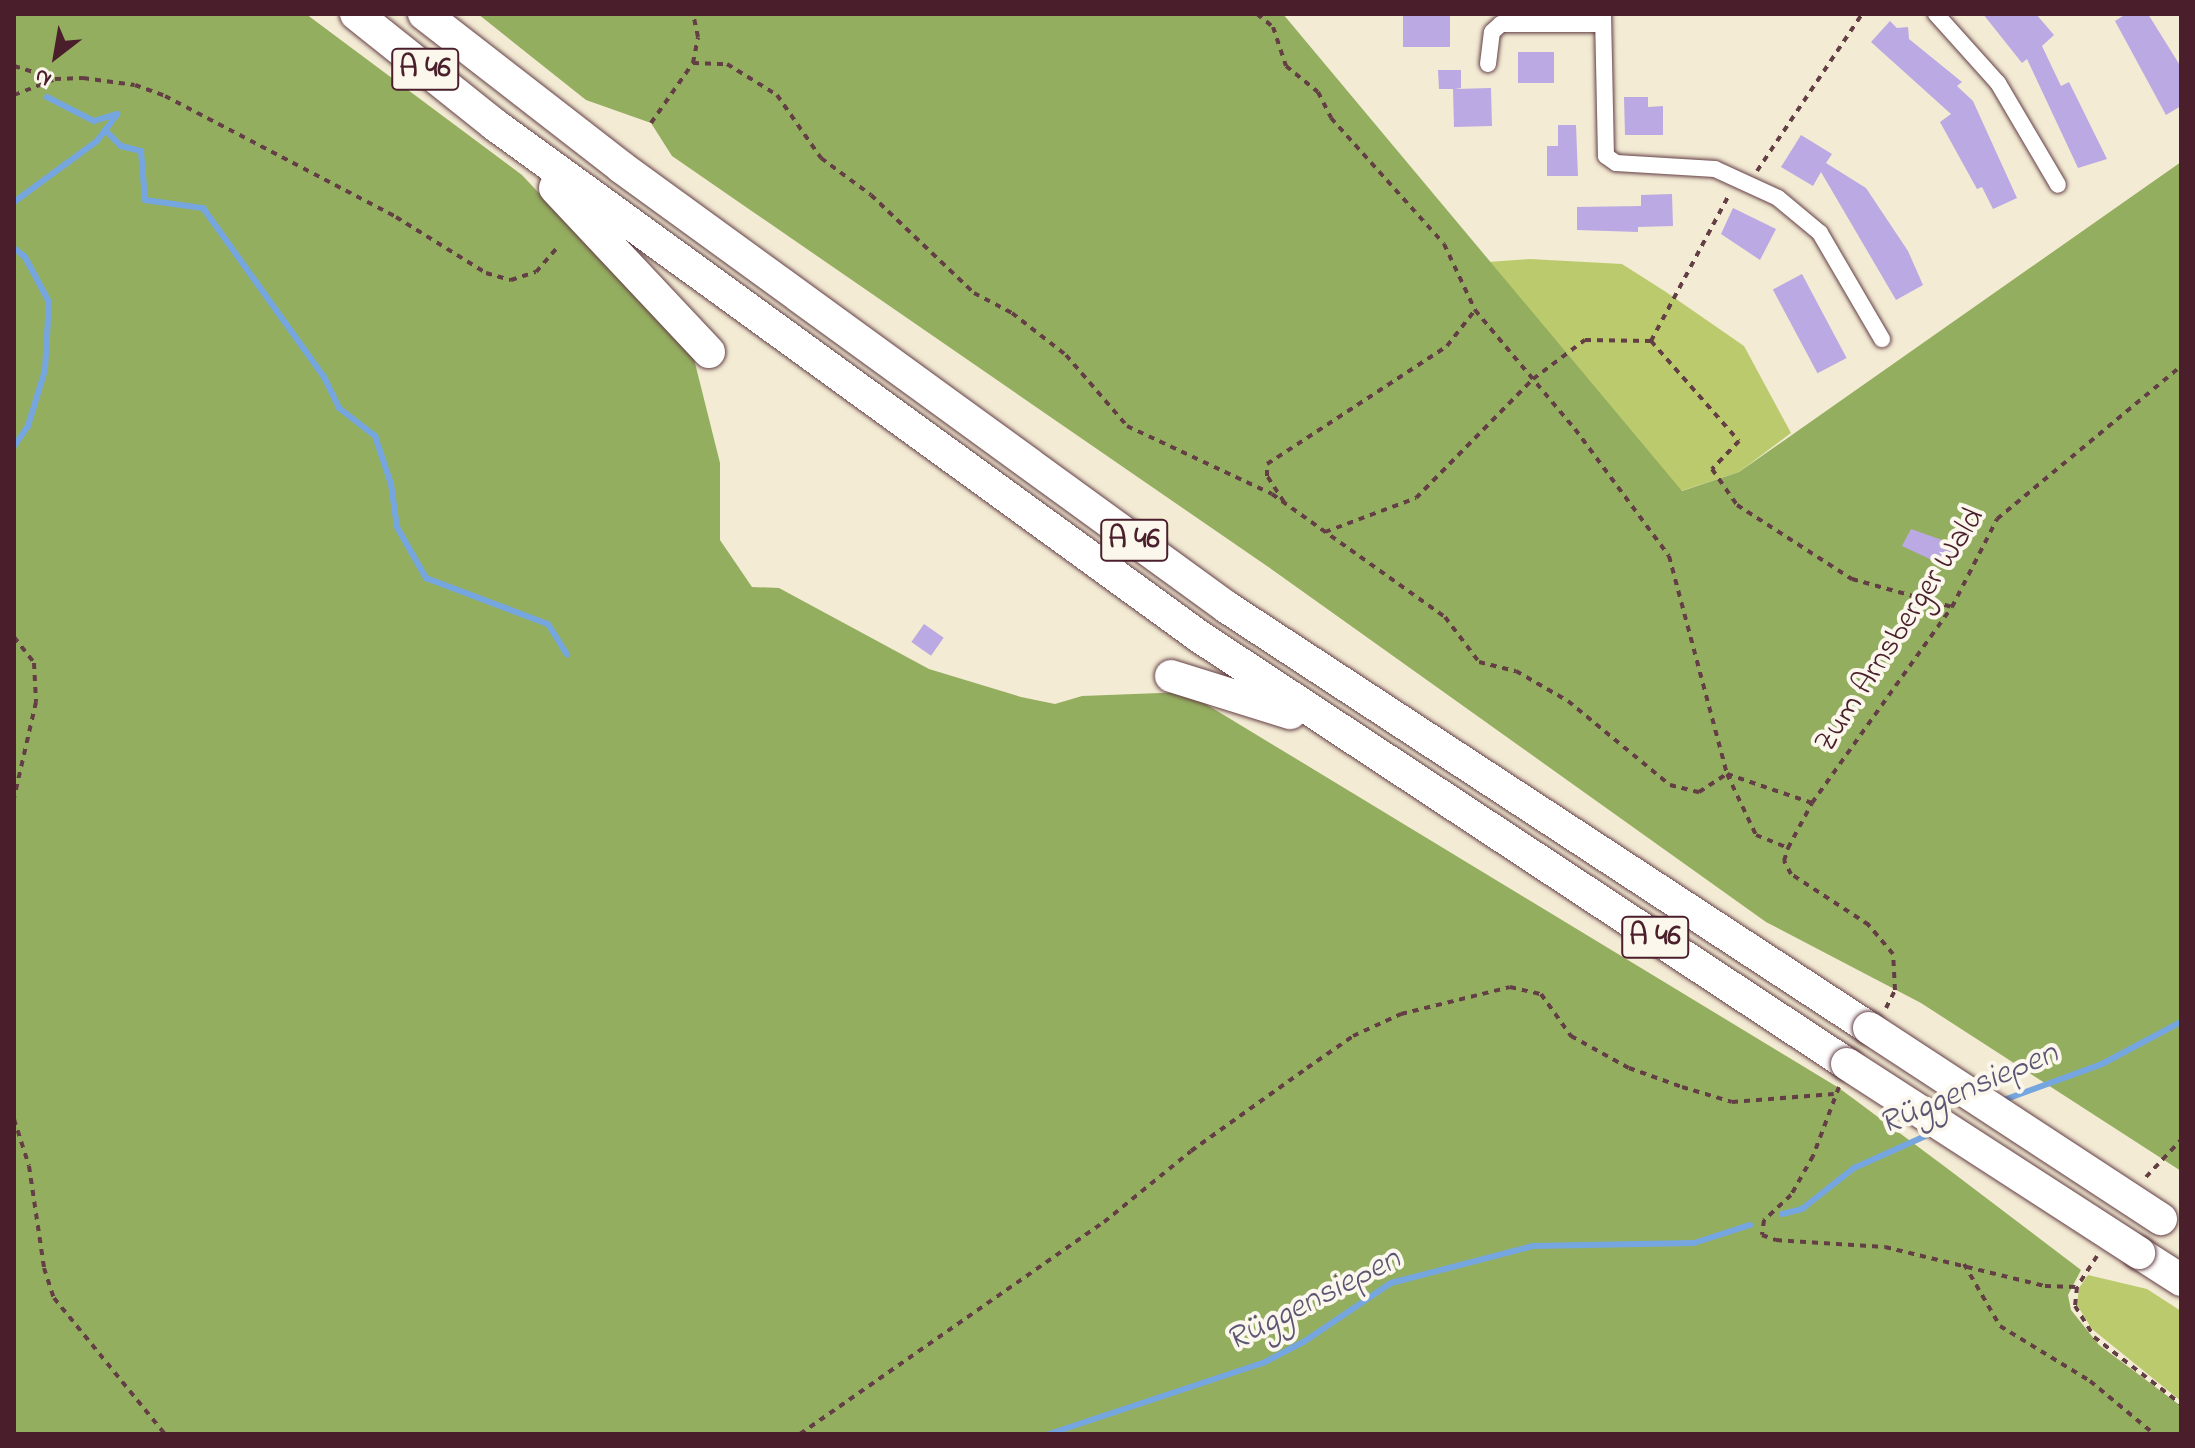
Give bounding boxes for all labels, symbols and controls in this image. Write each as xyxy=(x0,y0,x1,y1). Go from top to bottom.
north arrow xyxy=(16,16,96,96)
road number: A 46 xyxy=(391,43,459,95)
text: N xyxy=(29,59,58,94)
street label: Zum Arnsberger Wald xyxy=(1808,501,1994,761)
road number: A 46 xyxy=(1100,514,1168,566)
road number: A 46 xyxy=(1621,911,1689,963)
water label: Rüggensiepen xyxy=(1874,1034,2064,1146)
water label: Rüggensiepen xyxy=(1220,1240,1408,1362)

